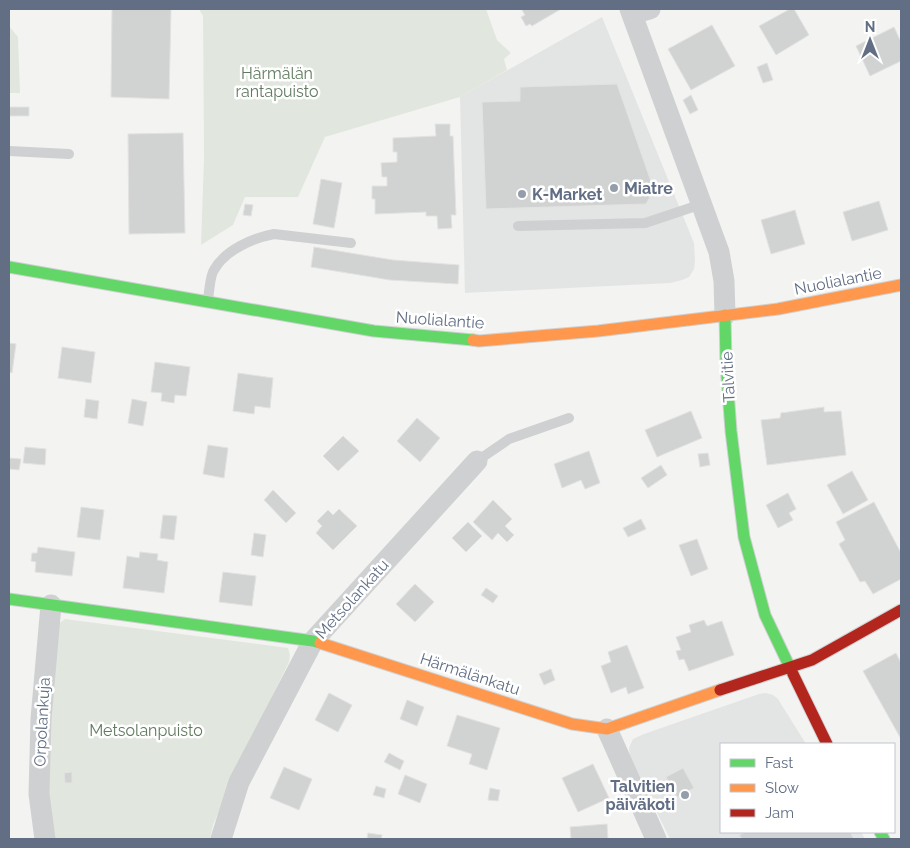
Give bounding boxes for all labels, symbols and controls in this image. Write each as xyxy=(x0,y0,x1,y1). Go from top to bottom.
north arrow xyxy=(845,15,895,65)
text: N xyxy=(865,19,875,35)
park label: Härmälän rantapuisto xyxy=(236,64,318,101)
place label: Miatre xyxy=(624,179,673,198)
marker: Miatre xyxy=(608,182,620,194)
place label: K-Market xyxy=(532,185,602,204)
marker: K-Market xyxy=(516,188,528,200)
street label: Nuolialantie xyxy=(793,263,883,299)
street label: Nuolialantie xyxy=(395,307,485,333)
street label: Talvitie xyxy=(717,351,739,403)
street label: Metsolankatu xyxy=(311,555,393,643)
street label: Härmälänkatu xyxy=(418,649,522,699)
street label: Orpolankuja xyxy=(30,677,54,767)
park label: Metsolanpuisto xyxy=(89,721,203,740)
legend xyxy=(720,743,895,833)
text: Fast xyxy=(765,754,793,772)
place label: Talvitien päiväkoti xyxy=(606,777,675,814)
text: Slow xyxy=(765,779,799,797)
marker: Talvitien päiväkoti xyxy=(679,789,691,801)
text: Jam xyxy=(765,804,794,822)

